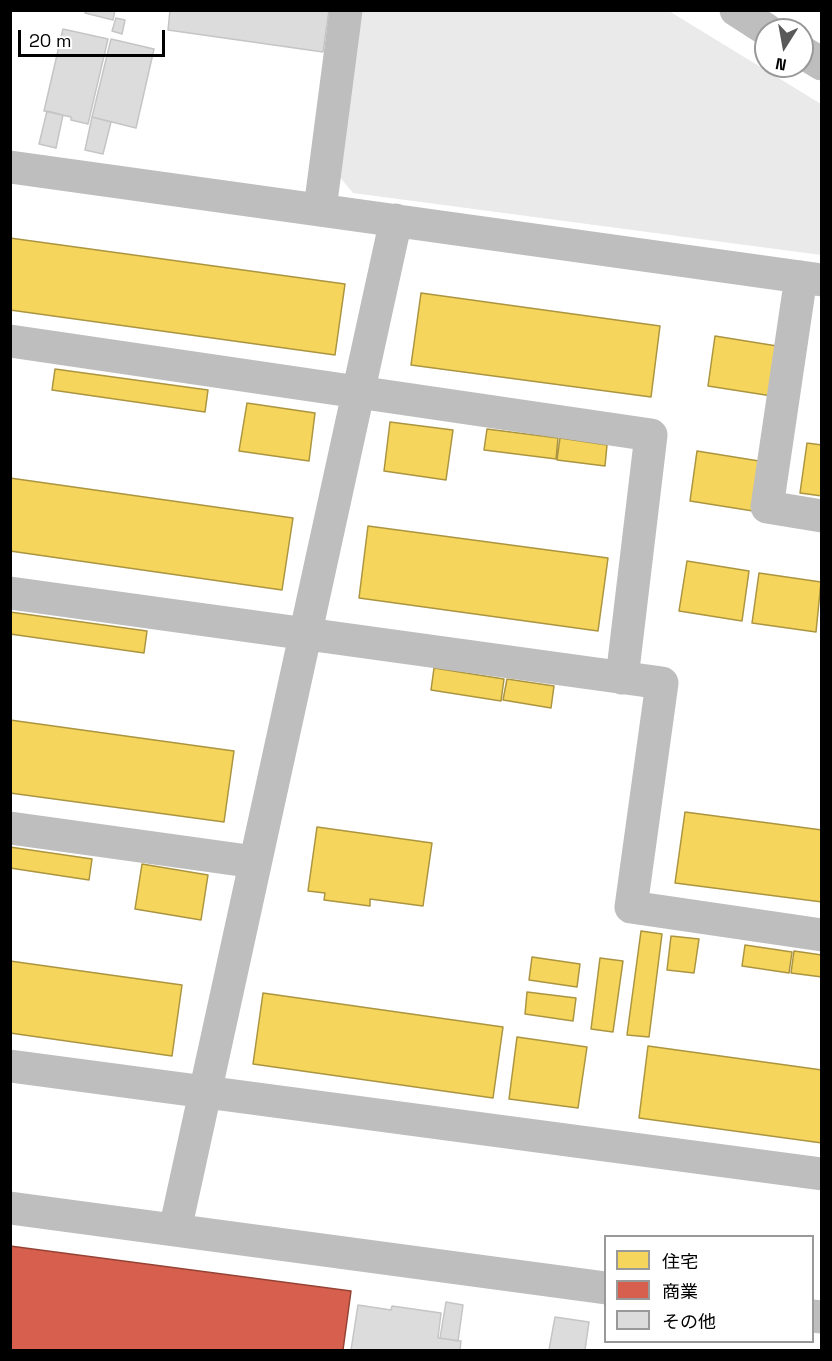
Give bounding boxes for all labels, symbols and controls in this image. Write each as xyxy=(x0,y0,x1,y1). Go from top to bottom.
scale bar xyxy=(21,18,168,56)
north arrow xyxy=(754,18,814,78)
text: 20 m xyxy=(29,29,72,52)
text: N xyxy=(774,53,788,76)
legend xyxy=(604,1235,814,1343)
text: 住宅 xyxy=(662,1250,698,1273)
text: 商業 xyxy=(662,1280,698,1303)
text: その他 xyxy=(662,1310,716,1333)

